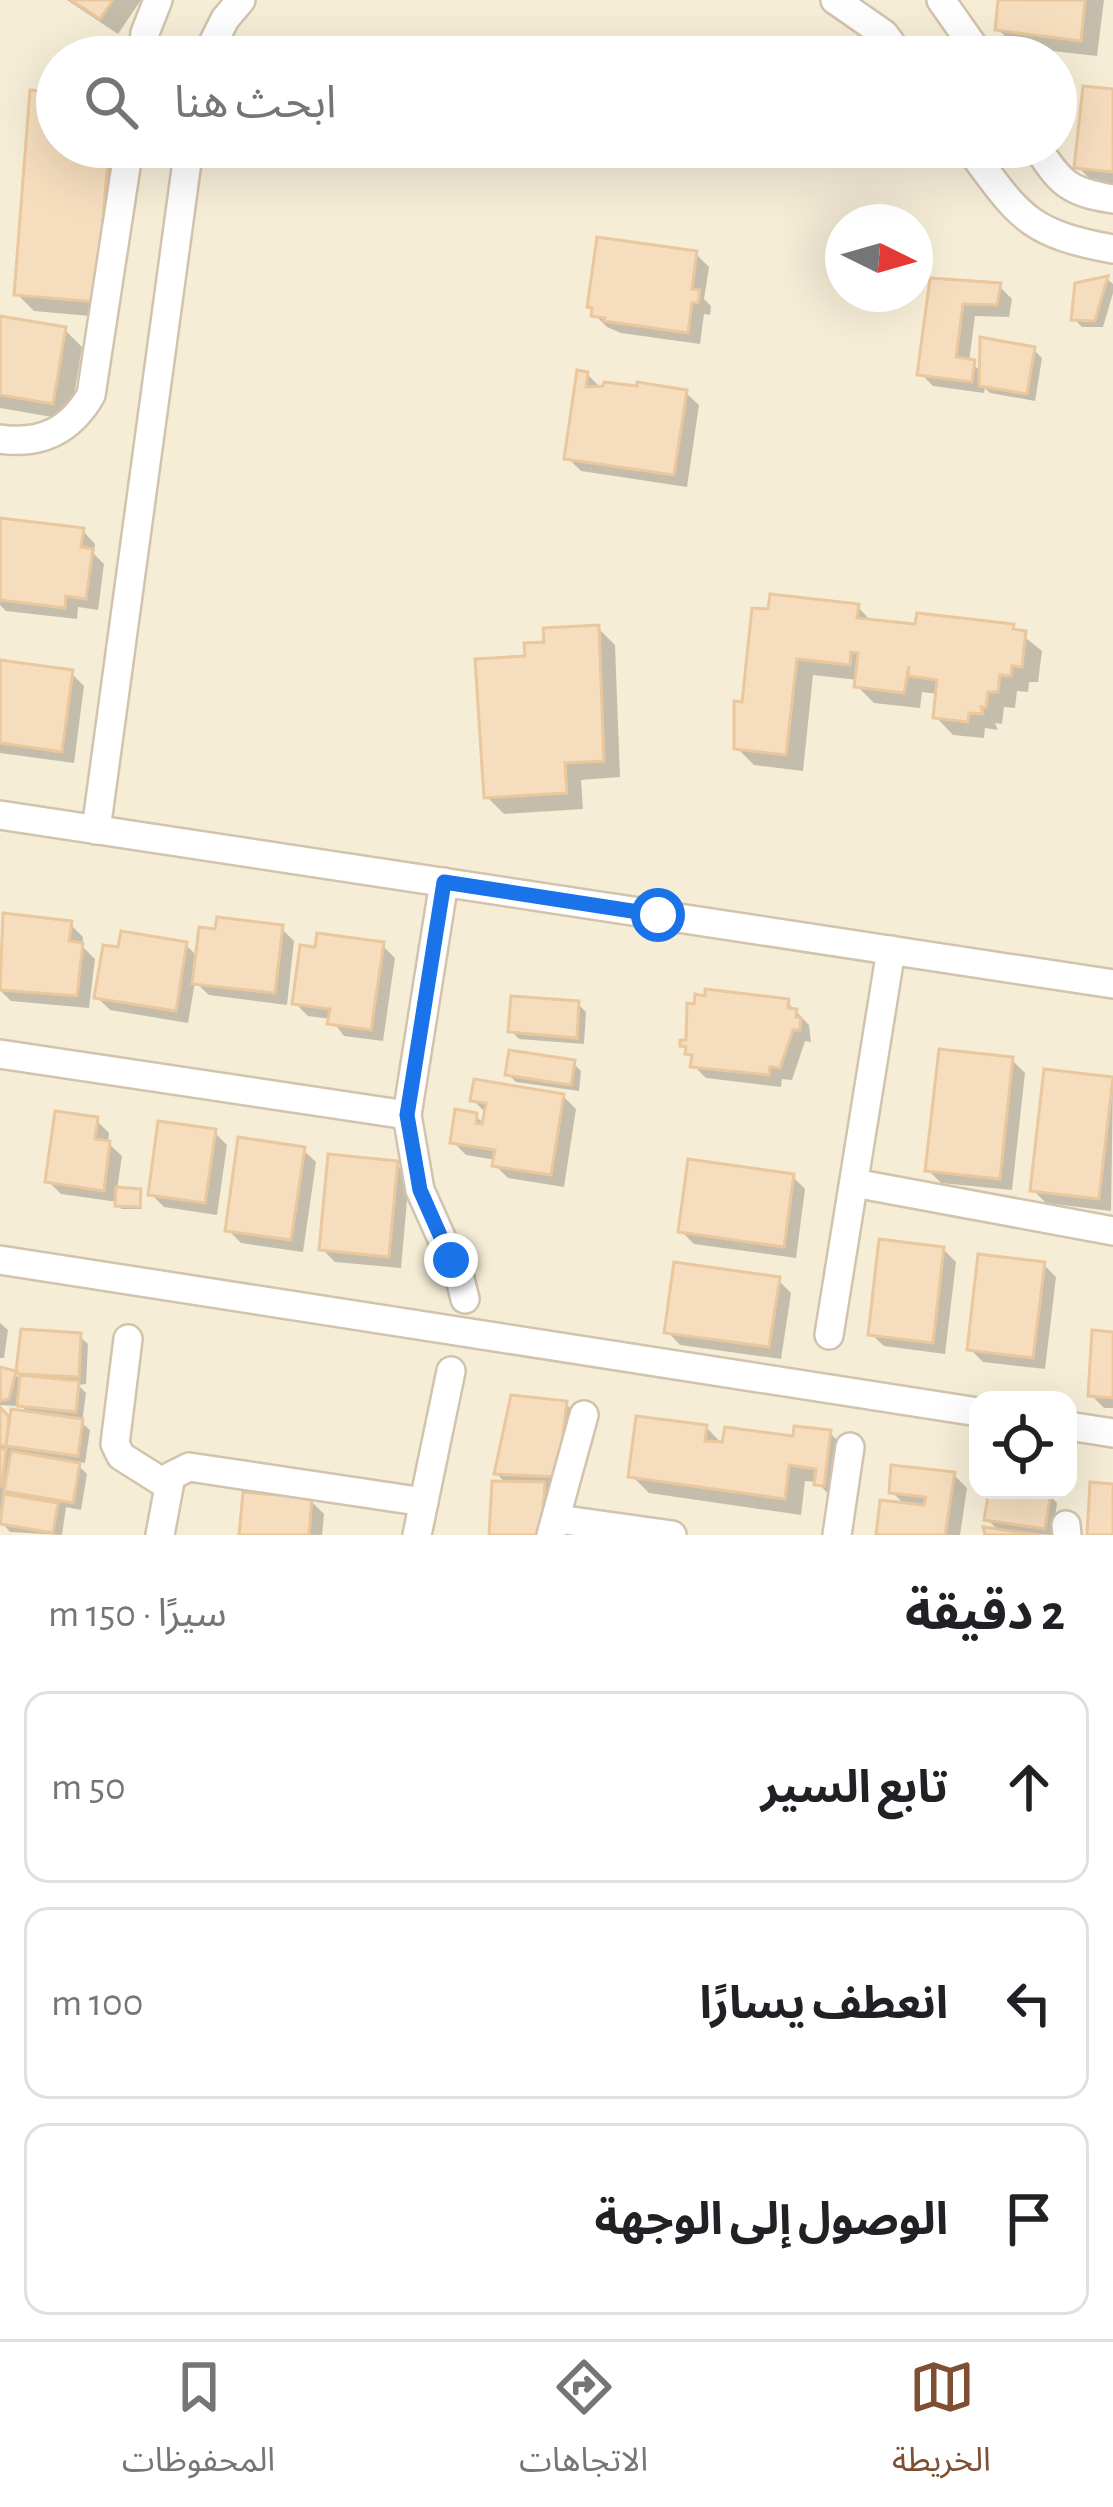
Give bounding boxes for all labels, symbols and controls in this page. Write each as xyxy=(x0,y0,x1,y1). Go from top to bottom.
search box xyxy=(36,36,1077,168)
icon: search xyxy=(78,69,144,135)
text: ابحث هنا xyxy=(174,81,336,126)
north arrow xyxy=(825,204,933,312)
route start xyxy=(631,888,685,942)
route end xyxy=(424,1233,478,1287)
map controls xyxy=(969,1391,1077,1499)
button: locate xyxy=(969,1391,1077,1499)
text: 2 دقيقة xyxy=(905,1588,1065,1639)
text: سيرًا · 150 m xyxy=(48,1595,227,1634)
icon: ahead xyxy=(996,1754,1062,1820)
text: تابع السير xyxy=(761,1766,948,1811)
text: 50 m xyxy=(51,1768,126,1807)
icon: left xyxy=(996,1970,1062,2036)
text: انعطف يسارًا xyxy=(699,1982,948,2027)
text: 100 m xyxy=(51,1984,143,2023)
icon: arrive xyxy=(996,2186,1062,2252)
text: الوصول إلى الوجهة xyxy=(595,2198,948,2243)
tab: المحفوظات xyxy=(122,2354,275,2495)
tab: الاتجاهات xyxy=(519,2354,648,2495)
tab: الخريطة xyxy=(892,2354,991,2495)

